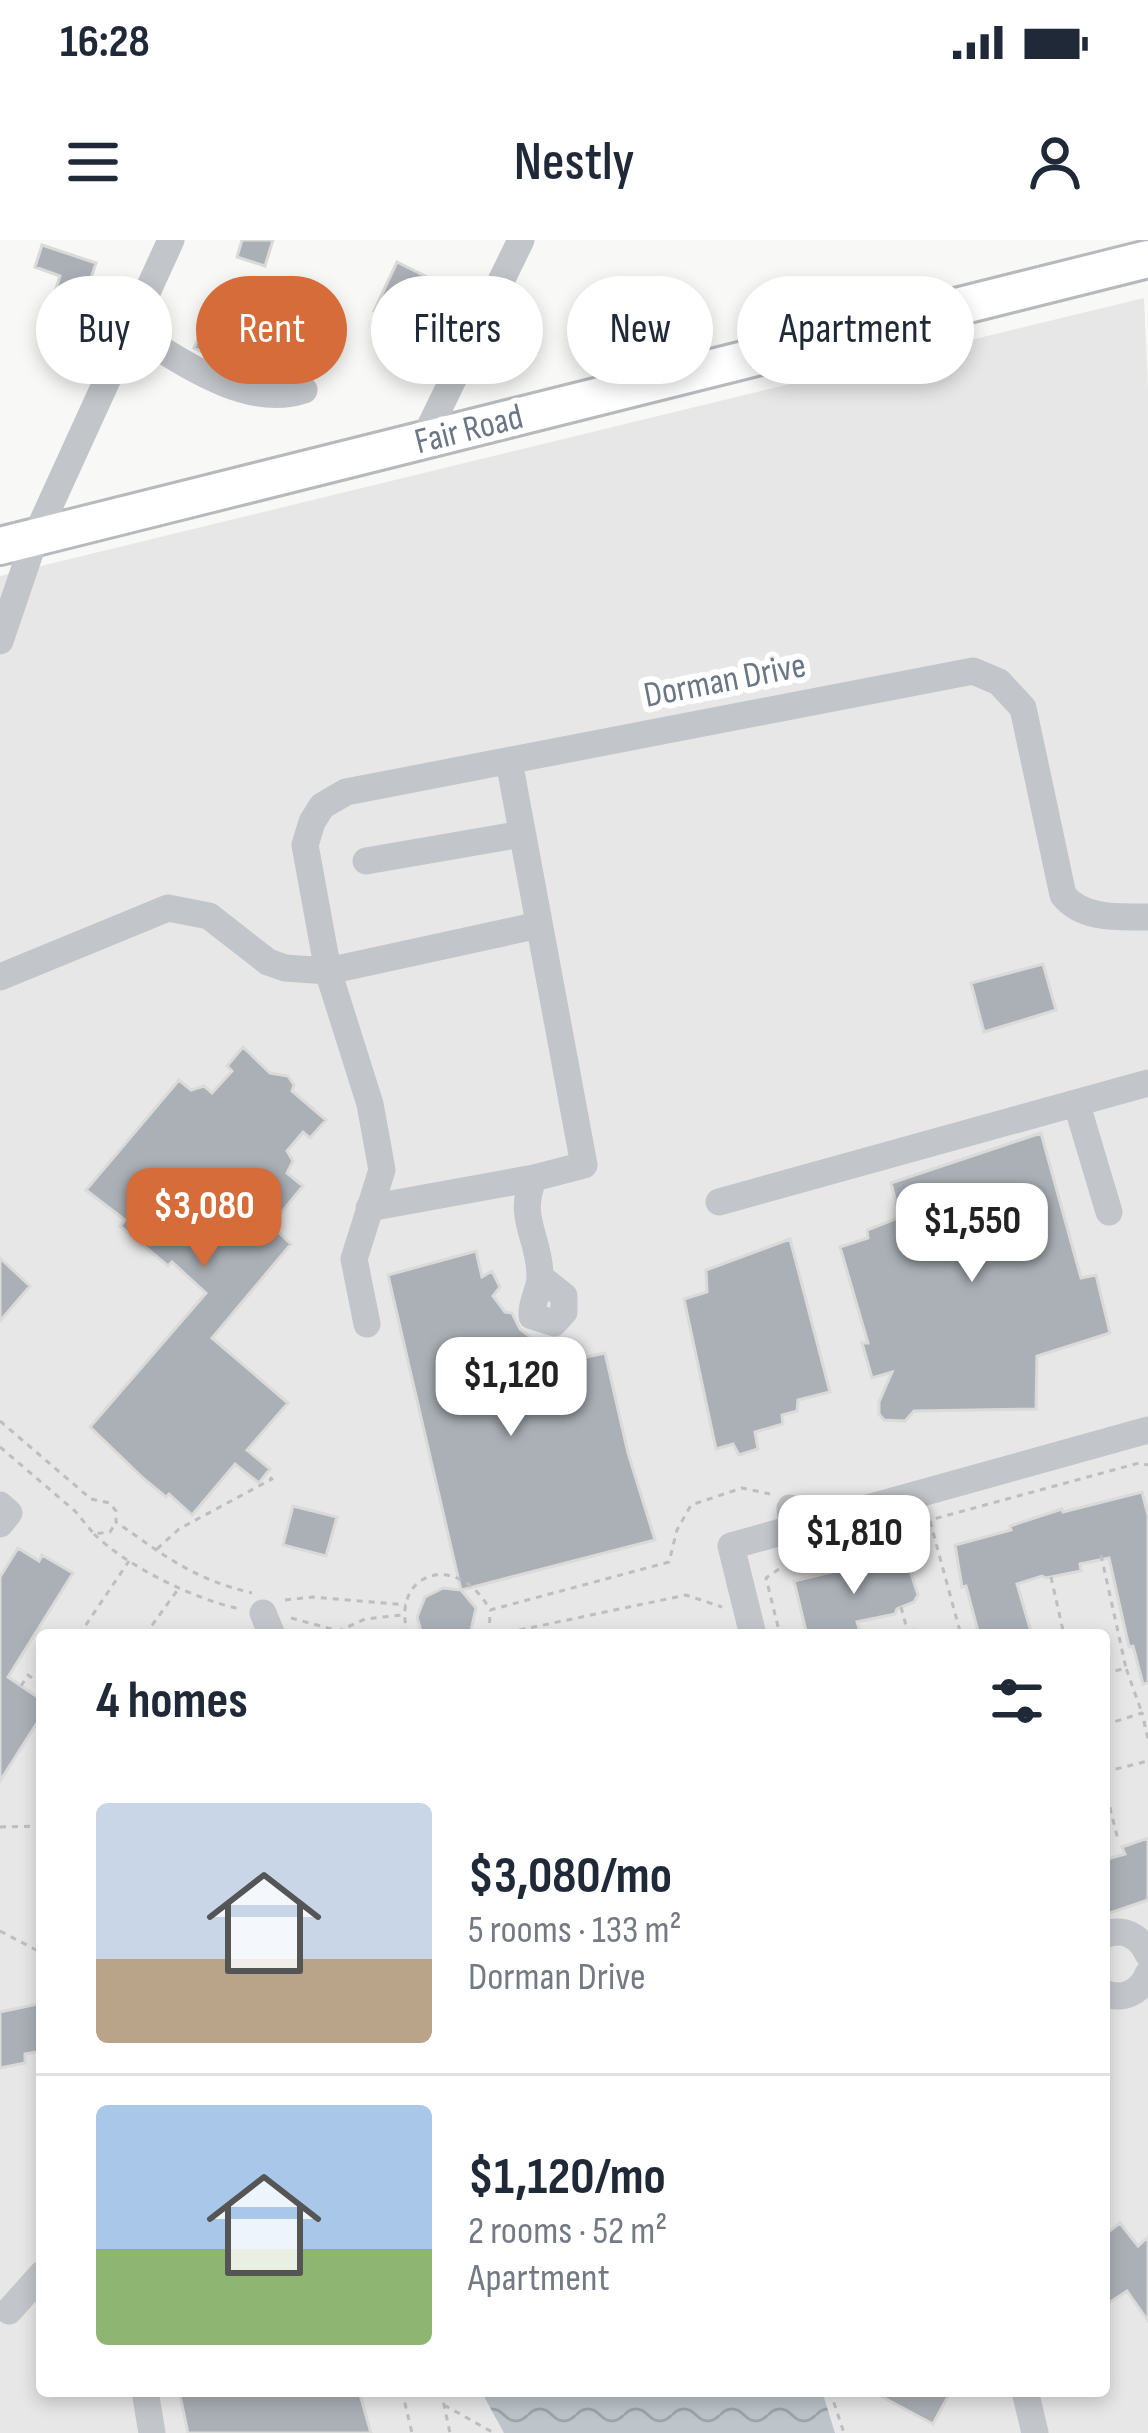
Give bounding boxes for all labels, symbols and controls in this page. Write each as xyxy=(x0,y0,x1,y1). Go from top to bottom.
text: 16:28 xyxy=(60,15,150,70)
icon: menu xyxy=(60,129,126,195)
icon: person xyxy=(1022,129,1088,195)
text: Nestly xyxy=(514,130,634,195)
chip: Buy xyxy=(36,276,172,384)
chip: Rent xyxy=(196,276,347,384)
chip: Filters xyxy=(371,276,543,384)
chip: New xyxy=(567,276,713,384)
chip: Apartment xyxy=(737,276,974,384)
street label: Fair Road xyxy=(411,396,527,464)
street label: Dorman Drive xyxy=(640,644,810,718)
pin: $3,080 xyxy=(106,1168,302,1270)
text: $3,080 xyxy=(153,1183,255,1230)
pin: $1,550 xyxy=(874,1183,1070,1285)
text: $1,550 xyxy=(923,1198,1021,1245)
pin: $1,120 xyxy=(413,1337,609,1439)
text: $1,120 xyxy=(463,1352,559,1399)
pin: $1,810 xyxy=(756,1495,952,1597)
text: $1,810 xyxy=(805,1510,903,1557)
icon: filters xyxy=(984,1668,1050,1734)
text: 4 homes xyxy=(96,1671,248,1732)
text: $3,080/mo xyxy=(468,1846,672,1907)
icon: home xyxy=(192,1851,336,1995)
text: 5 rooms · 133 m² xyxy=(468,1907,682,1954)
text: Dorman Drive xyxy=(468,1954,646,2001)
text: $1,120/mo xyxy=(468,2147,666,2208)
icon: home xyxy=(192,2153,336,2297)
text: 2 rooms · 52 m² xyxy=(468,2208,668,2255)
text: Apartment xyxy=(468,2255,610,2302)

